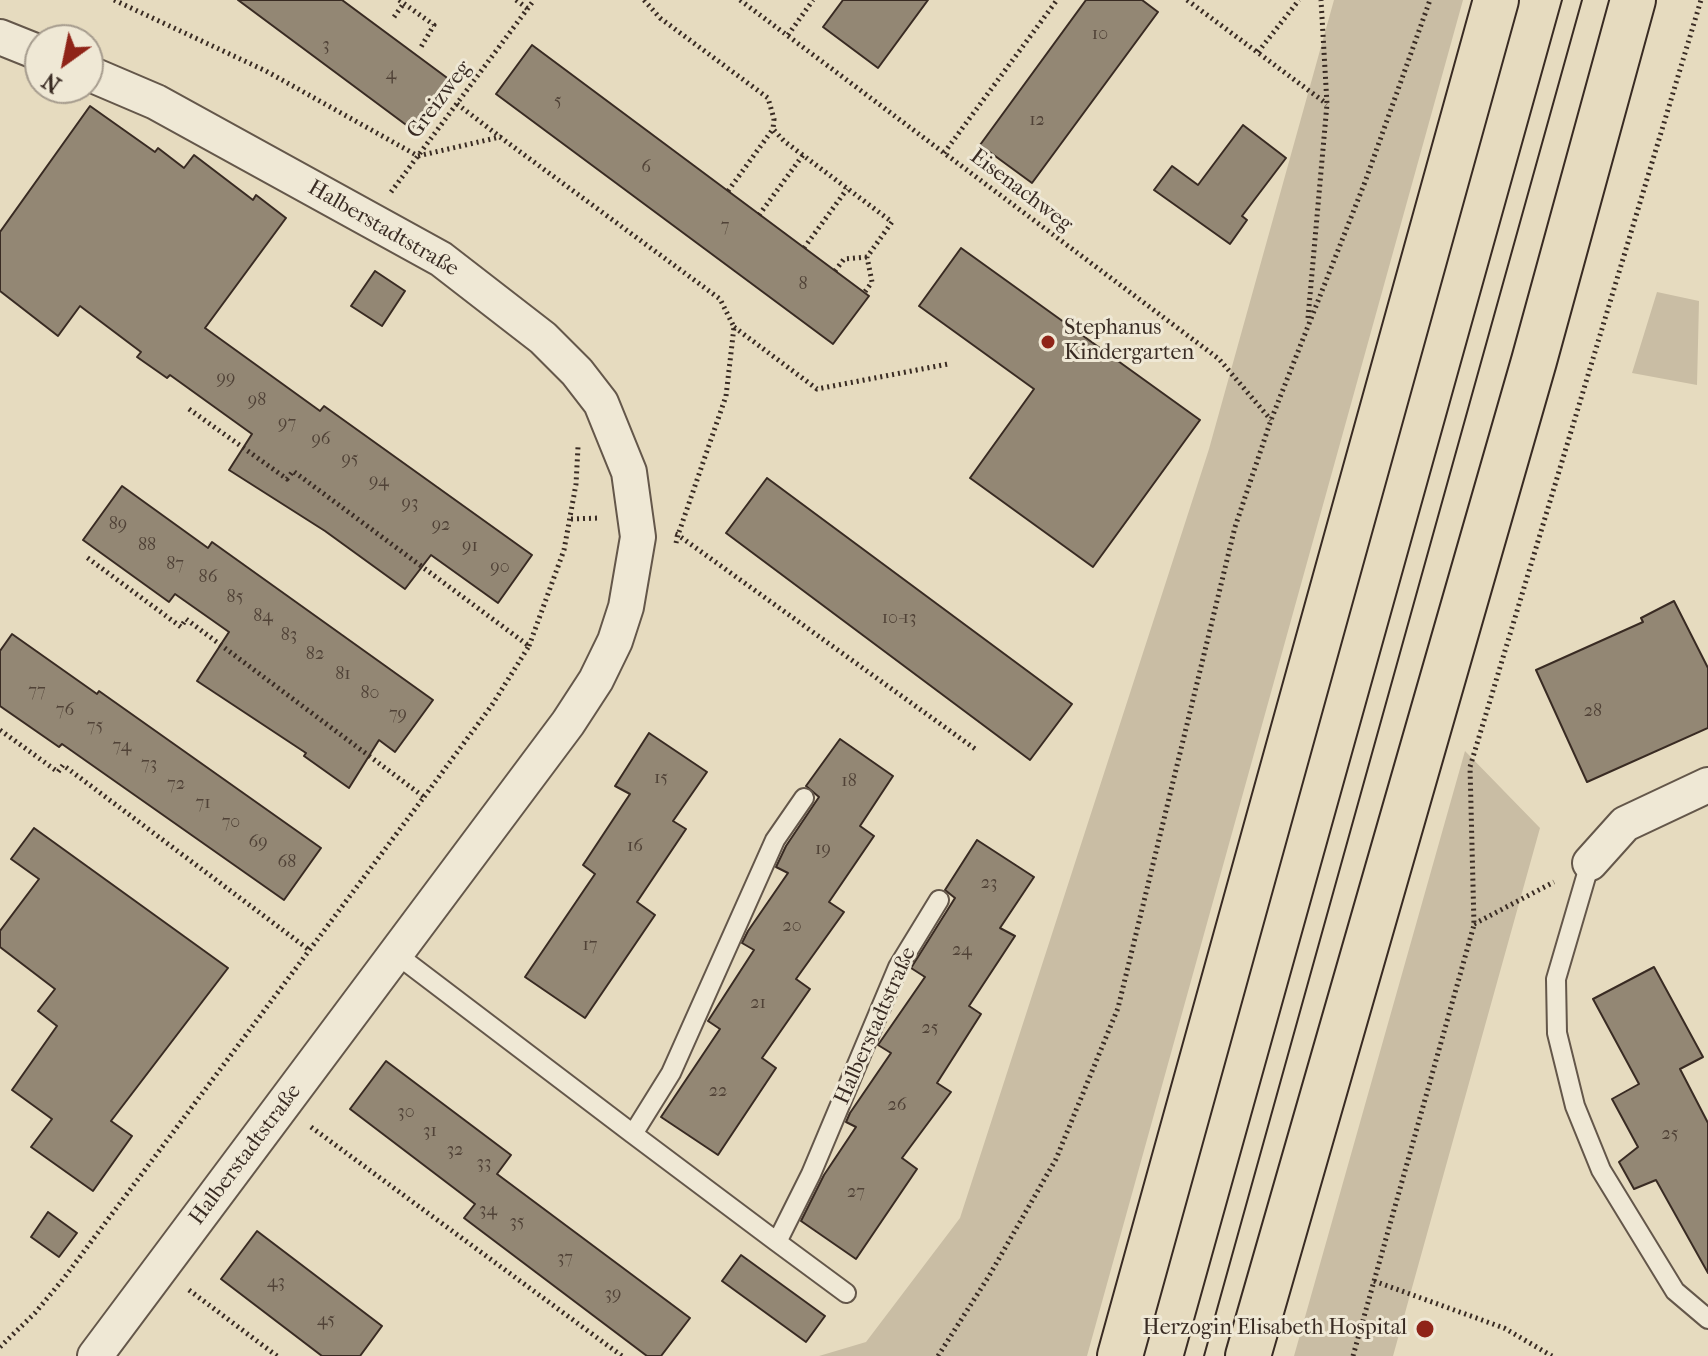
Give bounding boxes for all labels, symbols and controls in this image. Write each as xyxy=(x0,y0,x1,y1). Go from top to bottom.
north arrow xyxy=(24,24,104,104)
house number: 10 xyxy=(1092,24,1108,46)
house number: 3 xyxy=(322,35,330,57)
street label: Greizweg xyxy=(402,56,478,144)
house number: 4 xyxy=(386,64,396,86)
text: N xyxy=(38,67,66,98)
house number: 5 xyxy=(554,91,562,113)
house number: 12 xyxy=(1029,110,1045,132)
street label: Eisenachweg xyxy=(964,144,1078,238)
house number: 6 xyxy=(641,157,651,179)
street label: Halberstadtstraße xyxy=(303,175,463,283)
house number: 7 xyxy=(721,216,729,238)
house number: 8 xyxy=(798,274,808,296)
place label: Stephanus Kindergarten xyxy=(1064,316,1194,368)
marker: Stephanus Kindergarten xyxy=(1039,333,1057,351)
house number: 99 xyxy=(217,368,235,390)
house number: 98 xyxy=(248,390,266,412)
house number: 97 xyxy=(278,413,296,435)
house number: 96 xyxy=(311,429,331,451)
house number: 95 xyxy=(341,449,359,471)
house number: 94 xyxy=(369,471,389,493)
house number: 93 xyxy=(402,493,418,515)
house number: 89 xyxy=(109,514,127,536)
house number: 92 xyxy=(432,515,450,537)
house number: 88 xyxy=(138,535,156,557)
house number: 91 xyxy=(462,536,478,558)
house number: 87 xyxy=(166,554,184,576)
house number: 90 xyxy=(490,557,510,579)
house number: 86 xyxy=(199,567,217,589)
house number: 85 xyxy=(227,587,243,609)
house number: 84 xyxy=(253,606,273,628)
house number: 10-13 xyxy=(882,608,916,630)
house number: 83 xyxy=(281,625,297,647)
house number: 82 xyxy=(306,644,324,666)
house number: 81 xyxy=(335,664,351,686)
house number: 77 xyxy=(28,681,46,703)
house number: 80 xyxy=(361,683,379,705)
house number: 76 xyxy=(56,700,74,722)
house number: 28 xyxy=(1584,701,1602,723)
house number: 79 xyxy=(389,704,407,726)
house number: 75 xyxy=(87,716,103,738)
house number: 74 xyxy=(113,736,131,758)
house number: 73 xyxy=(141,754,157,776)
house number: 15 xyxy=(654,768,668,790)
house number: 18 xyxy=(841,771,857,793)
house number: 72 xyxy=(167,774,185,796)
house number: 71 xyxy=(195,793,211,815)
house number: 70 xyxy=(222,812,240,834)
house number: 69 xyxy=(248,832,268,854)
house number: 16 xyxy=(627,836,643,858)
house number: 19 xyxy=(815,839,831,861)
house number: 68 xyxy=(278,852,296,874)
house number: 23 xyxy=(981,873,997,895)
house number: 20 xyxy=(782,916,802,938)
house number: 17 xyxy=(582,935,598,957)
house number: 24 xyxy=(952,940,972,962)
street label: Halberstadtstraße xyxy=(829,943,923,1109)
house number: 21 xyxy=(750,993,766,1015)
house number: 25 xyxy=(921,1018,939,1040)
street label: Halberstadtstraße xyxy=(184,1079,308,1231)
house number: 22 xyxy=(709,1081,727,1103)
house number: 26 xyxy=(887,1095,907,1117)
house number: 30 xyxy=(397,1102,415,1124)
house number: 31 xyxy=(423,1121,437,1143)
house number: 25 xyxy=(1661,1124,1679,1146)
house number: 32 xyxy=(447,1140,463,1162)
house number: 33 xyxy=(477,1153,491,1175)
house number: 27 xyxy=(847,1182,865,1204)
house number: 34 xyxy=(479,1200,497,1222)
house number: 35 xyxy=(509,1212,525,1234)
house number: 37 xyxy=(557,1248,573,1270)
house number: 43 xyxy=(267,1272,285,1294)
house number: 39 xyxy=(605,1284,621,1306)
house number: 45 xyxy=(317,1310,335,1332)
place label: Herzogin Elisabeth Hospital xyxy=(1143,1316,1407,1342)
marker: Herzogin Elisabeth Hospital xyxy=(1414,1318,1436,1340)

